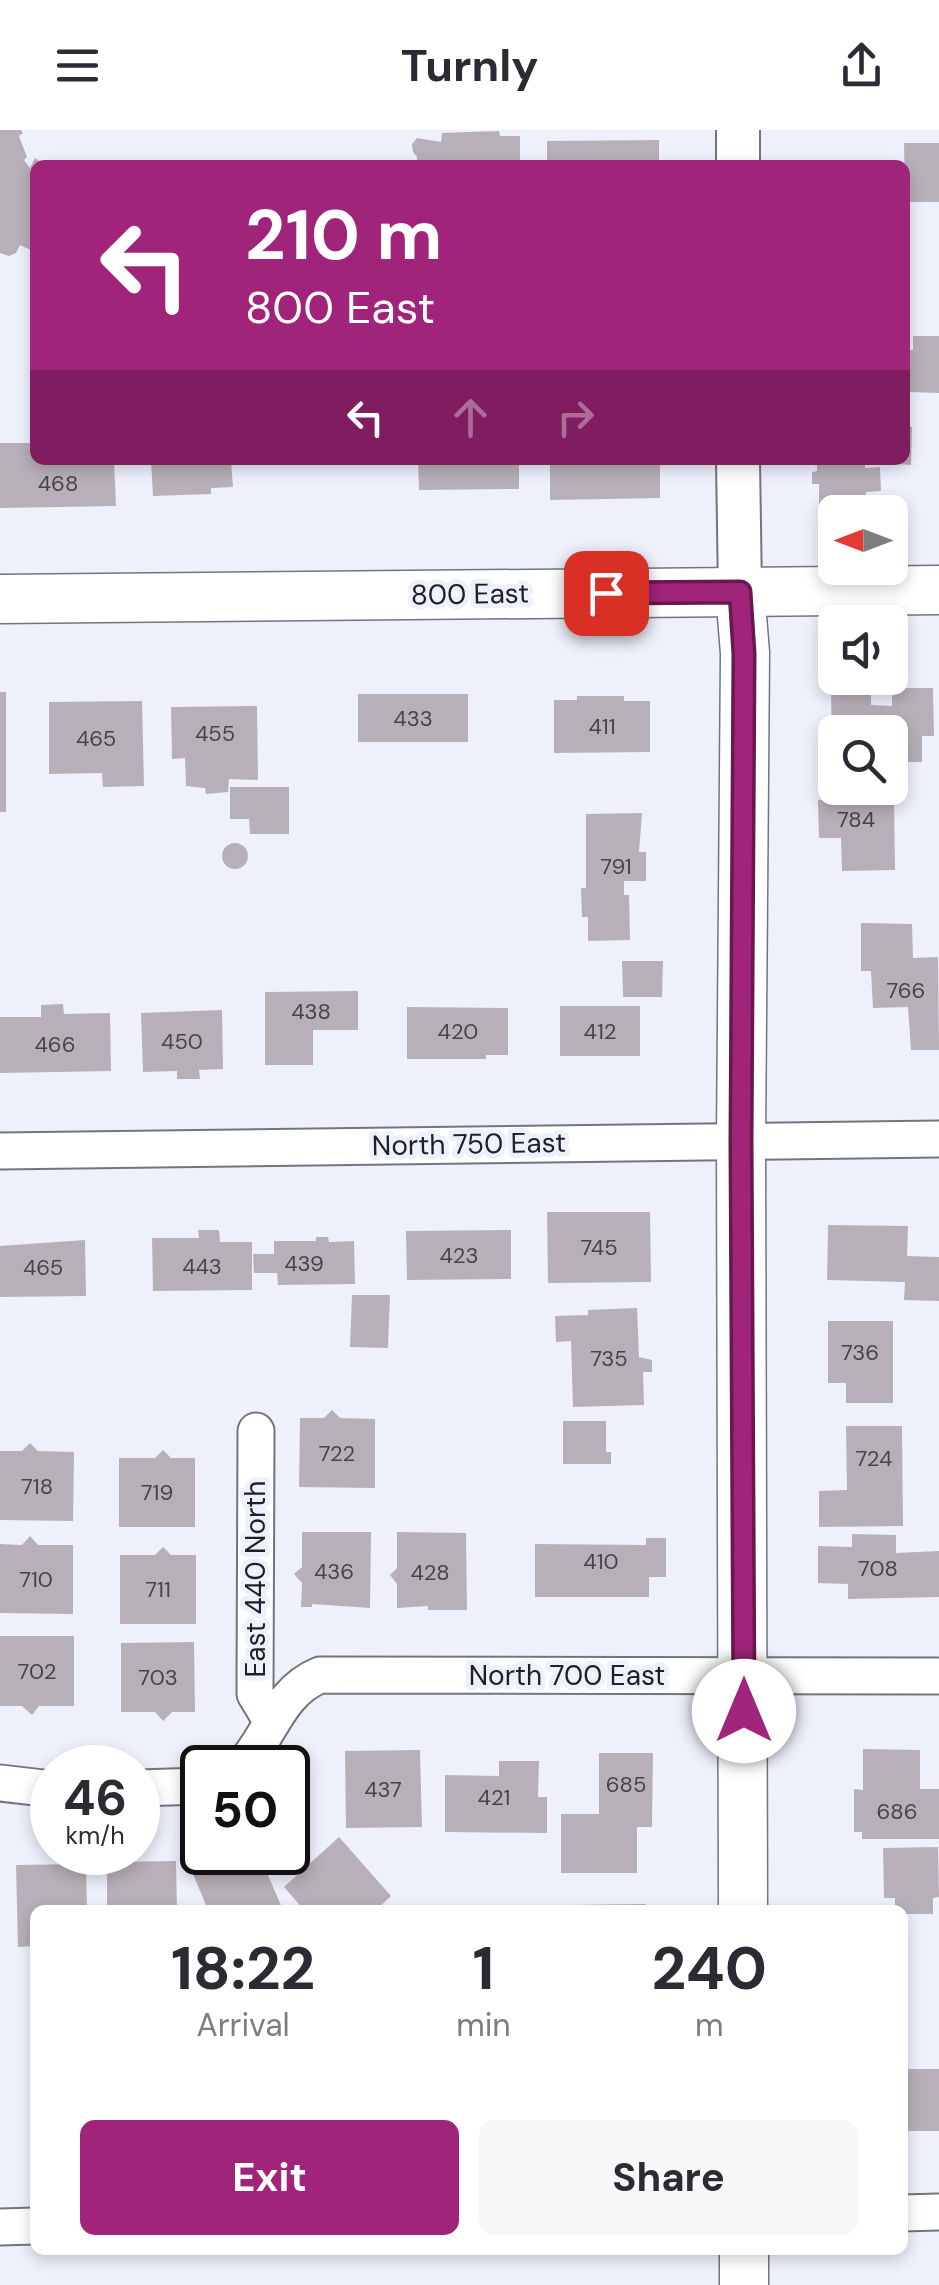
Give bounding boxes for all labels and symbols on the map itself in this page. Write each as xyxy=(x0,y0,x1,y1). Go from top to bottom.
house number: 468 xyxy=(38,469,78,498)
north arrow xyxy=(818,495,908,585)
pin xyxy=(564,551,649,636)
street label: 800 East xyxy=(411,574,529,614)
house number: 433 xyxy=(393,704,433,733)
house number: 411 xyxy=(588,712,616,741)
house number: 455 xyxy=(195,719,235,748)
house number: 465 xyxy=(76,724,116,753)
house number: 784 xyxy=(837,805,875,834)
house number: 791 xyxy=(600,852,632,881)
house number: 766 xyxy=(887,976,925,1005)
house number: 438 xyxy=(291,997,331,1026)
house number: 420 xyxy=(438,1017,478,1046)
house number: 412 xyxy=(584,1017,616,1046)
house number: 450 xyxy=(161,1027,203,1056)
house number: 466 xyxy=(35,1030,76,1059)
street label: North 750 East xyxy=(372,1124,566,1164)
house number: 745 xyxy=(580,1233,618,1262)
house number: 423 xyxy=(439,1241,479,1270)
house number: 439 xyxy=(284,1249,324,1278)
house number: 443 xyxy=(182,1252,222,1281)
house number: 465 xyxy=(23,1253,63,1282)
house number: 736 xyxy=(841,1338,879,1367)
house number: 735 xyxy=(590,1344,628,1373)
house number: 722 xyxy=(319,1439,355,1468)
house number: 724 xyxy=(856,1444,892,1473)
house number: 718 xyxy=(21,1472,53,1501)
house number: 719 xyxy=(141,1478,173,1507)
street label: East 440 North xyxy=(237,1481,274,1677)
house number: 410 xyxy=(583,1547,619,1576)
house number: 708 xyxy=(858,1554,898,1583)
house number: 436 xyxy=(314,1557,354,1586)
house number: 428 xyxy=(410,1558,450,1587)
house number: 710 xyxy=(19,1565,53,1594)
house number: 711 xyxy=(145,1575,171,1604)
house number: 702 xyxy=(18,1657,56,1686)
street label: North 700 East xyxy=(469,1657,665,1694)
position arrow xyxy=(692,1659,796,1763)
house number: 703 xyxy=(138,1663,178,1692)
speed limit sign: 50 xyxy=(180,1745,310,1875)
house number: 685 xyxy=(606,1770,646,1799)
house number: 437 xyxy=(364,1775,402,1804)
house number: 421 xyxy=(478,1783,510,1812)
house number: 686 xyxy=(876,1797,918,1826)

